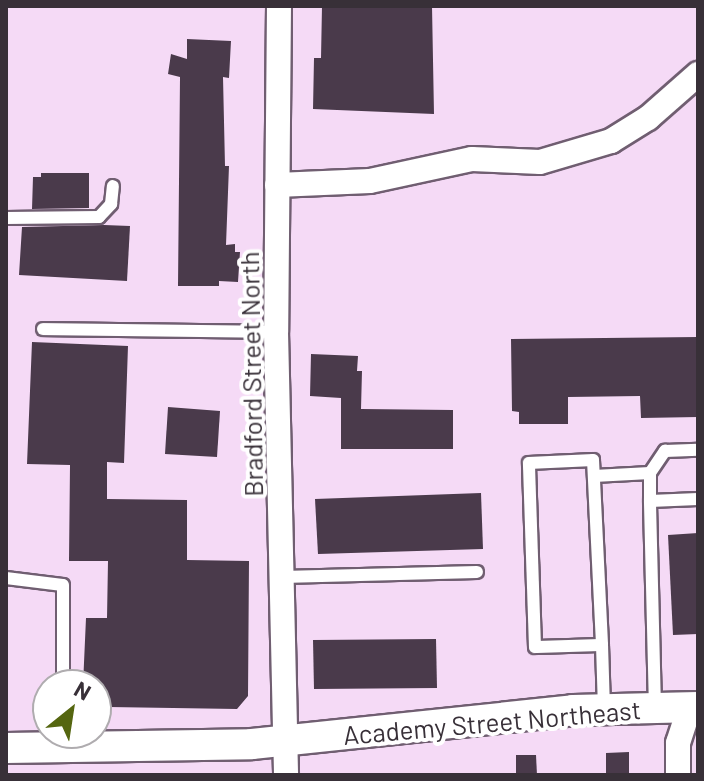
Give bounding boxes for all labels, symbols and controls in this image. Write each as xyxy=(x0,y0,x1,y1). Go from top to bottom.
street label: Bradford Street North xyxy=(233,251,269,497)
north arrow xyxy=(32,669,112,749)
text: N xyxy=(70,675,96,705)
street label: Academy Street Northeast xyxy=(342,693,642,751)

